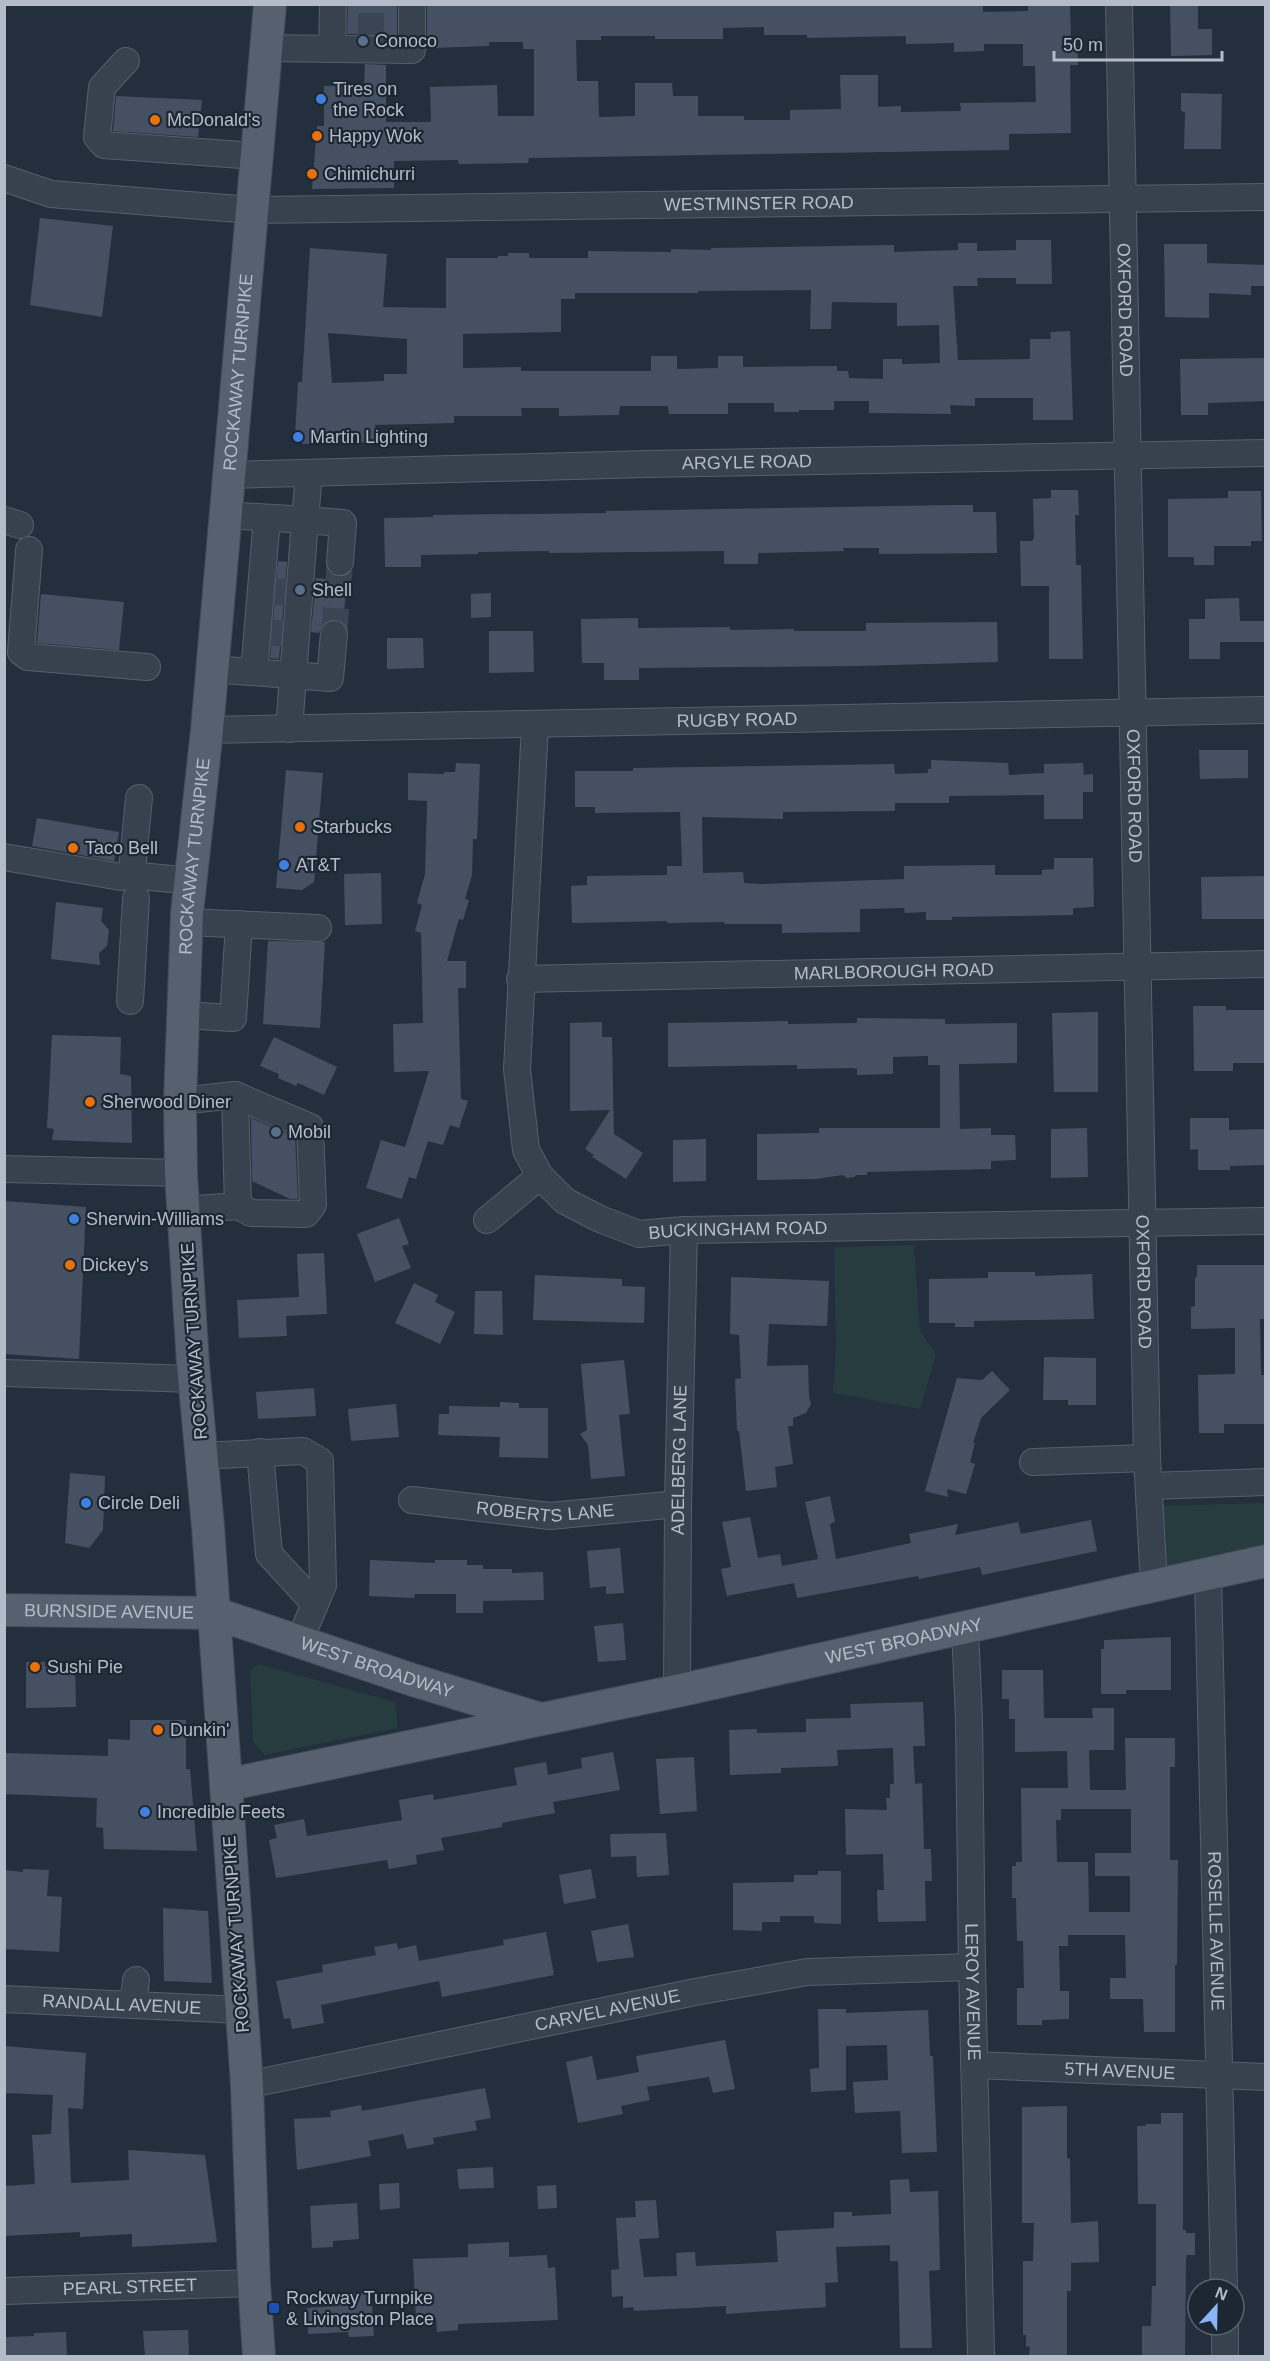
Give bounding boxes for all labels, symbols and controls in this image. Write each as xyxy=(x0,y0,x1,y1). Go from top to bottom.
scale bar xyxy=(1054,24,1222,62)
place label: Conoco xyxy=(375,31,437,51)
marker: Conoco xyxy=(356,34,370,48)
text: 50 m xyxy=(1063,35,1103,55)
place label: Tires on the Rock xyxy=(333,79,405,120)
marker: Tires on the Rock xyxy=(314,92,328,106)
place label: McDonald's xyxy=(167,110,260,130)
marker: McDonald's xyxy=(148,113,162,127)
place label: Happy Wok xyxy=(329,126,423,146)
marker: Happy Wok xyxy=(310,129,324,143)
place label: Chimichurri xyxy=(324,164,415,184)
marker: Chimichurri xyxy=(305,167,319,181)
street label: WESTMINSTER ROAD xyxy=(663,192,854,215)
street label: OXFORD ROAD xyxy=(1114,243,1136,377)
street label: ROCKAWAY TURNPIKE xyxy=(220,273,257,472)
place label: Martin Lighting xyxy=(310,427,428,447)
marker: Martin Lighting xyxy=(291,430,305,444)
street label: ARGYLE ROAD xyxy=(682,451,812,473)
place label: Shell xyxy=(312,580,352,600)
marker: Shell xyxy=(293,583,307,597)
street label: RUGBY ROAD xyxy=(676,709,797,731)
street label: OXFORD ROAD xyxy=(1123,729,1146,863)
street label: ROCKAWAY TURNPIKE xyxy=(175,757,214,955)
place label: Starbucks xyxy=(312,817,392,837)
marker: Starbucks xyxy=(293,820,307,834)
place label: Taco Bell xyxy=(85,838,158,858)
marker: Taco Bell xyxy=(66,841,80,855)
place label: AT&T xyxy=(296,855,341,875)
marker: AT&T xyxy=(277,858,291,872)
street label: MARLBOROUGH ROAD xyxy=(794,959,994,983)
place label: Sherwood Diner xyxy=(102,1092,231,1112)
marker: Sherwood Diner xyxy=(83,1095,97,1109)
place label: Mobil xyxy=(288,1122,331,1142)
marker: Mobil xyxy=(269,1125,283,1139)
place label: Sherwin-Williams xyxy=(86,1209,224,1229)
marker: Sherwin-Williams xyxy=(67,1212,81,1226)
street label: OXFORD ROAD xyxy=(1132,1215,1155,1349)
street label: BUCKINGHAM ROAD xyxy=(648,1218,828,1243)
street label: ROCKAWAY TURNPIKE xyxy=(177,1242,211,1440)
place label: Dickey's xyxy=(82,1255,148,1275)
marker: Dickey's xyxy=(63,1258,77,1272)
street label: ADELBERG LANE xyxy=(668,1385,691,1535)
place label: Circle Deli xyxy=(98,1493,180,1513)
marker: Circle Deli xyxy=(79,1496,93,1510)
street label: ROBERTS LANE xyxy=(475,1498,615,1526)
street label: BURNSIDE AVENUE xyxy=(24,1600,194,1623)
street label: WEST BROADWAY xyxy=(824,1614,984,1668)
street label: WEST BROADWAY xyxy=(298,1633,456,1702)
place label: Sushi Pie xyxy=(47,1657,123,1677)
marker: Sushi Pie xyxy=(28,1660,42,1674)
place label: Dunkin' xyxy=(170,1720,229,1740)
marker: Dunkin' xyxy=(151,1723,165,1737)
place label: Incredible Feets xyxy=(157,1802,285,1822)
marker: Incredible Feets xyxy=(138,1805,152,1819)
street label: ROCKAWAY TURNPIKE xyxy=(219,1835,253,2033)
street label: ROSELLE AVENUE xyxy=(1204,1851,1228,2011)
street label: LEROY AVENUE xyxy=(961,1923,984,2061)
street label: CARVEL AVENUE xyxy=(533,1985,682,2035)
street label: RANDALL AVENUE xyxy=(42,1991,202,2018)
street label: 5TH AVENUE xyxy=(1064,2059,1176,2083)
street label: PEARL STREET xyxy=(62,2275,197,2299)
north arrow xyxy=(1186,2277,1246,2337)
text: N xyxy=(1213,2284,1230,2304)
place label: Rockway Turnpike & Livingston Place xyxy=(286,2288,434,2329)
marker: Rockway Turnpike & Livingston Place xyxy=(267,2301,281,2315)

